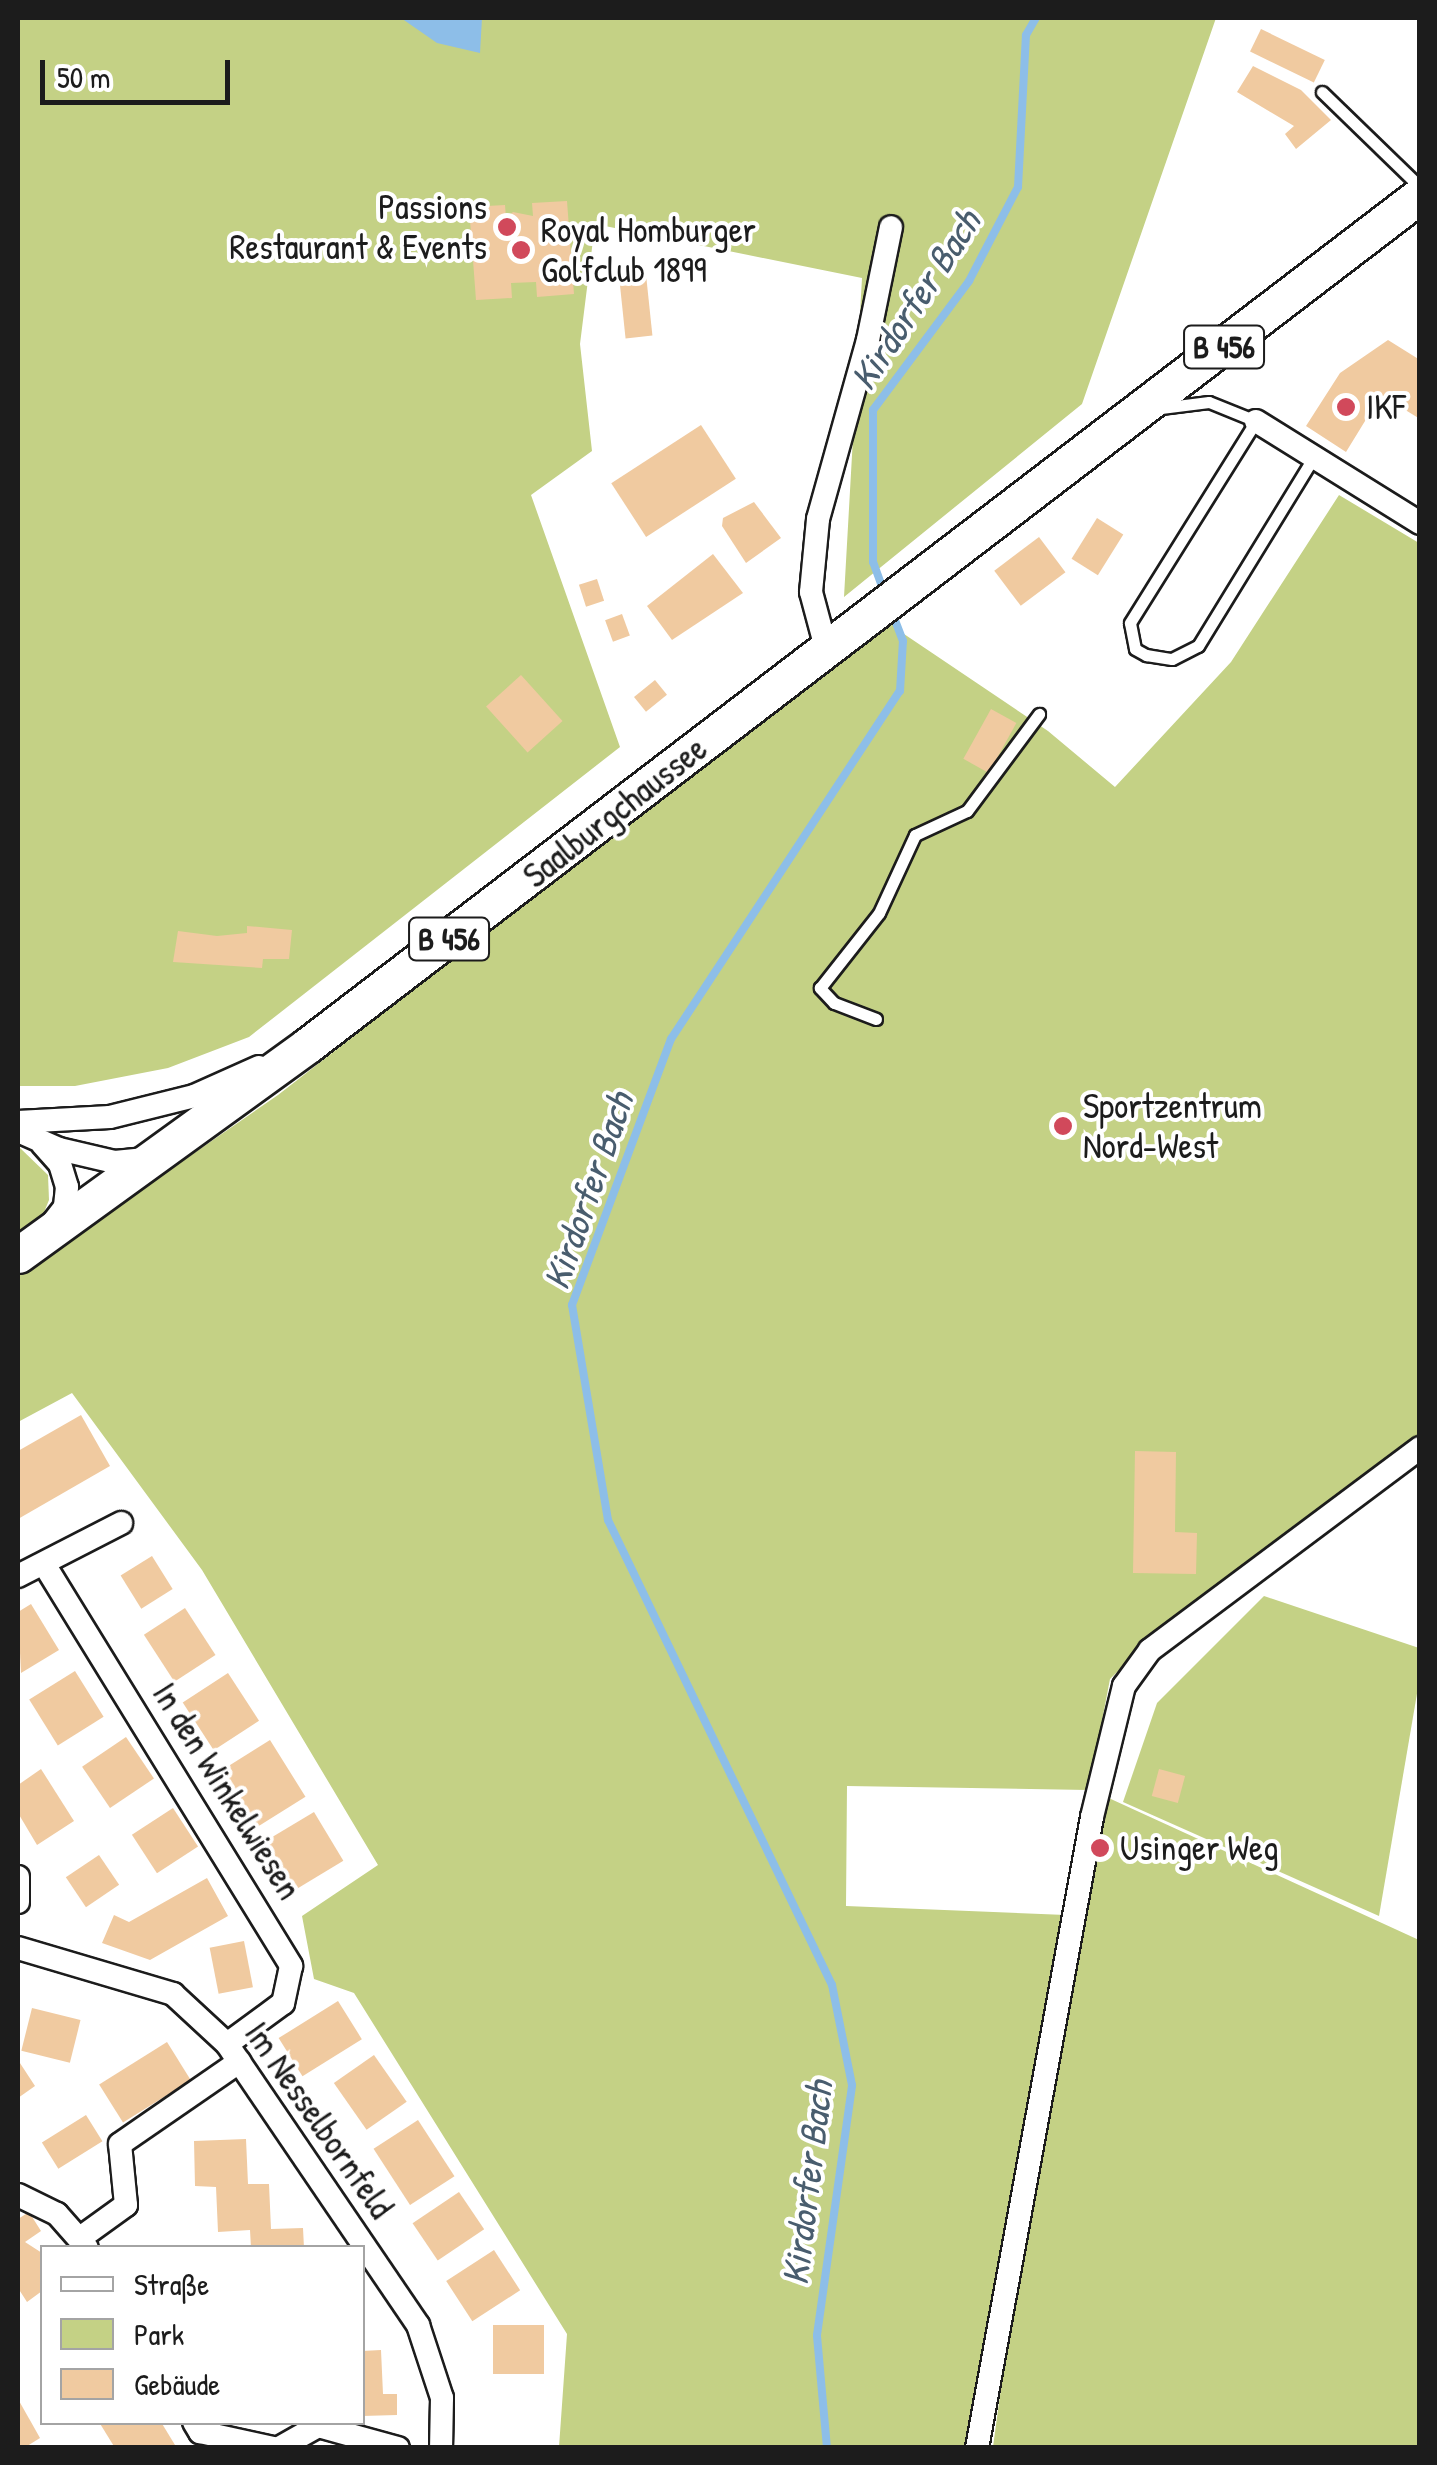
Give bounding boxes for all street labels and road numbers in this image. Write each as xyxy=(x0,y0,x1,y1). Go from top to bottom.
road number: B 456 xyxy=(1182,320,1266,374)
street label: Saalburgchaussee xyxy=(515,727,715,897)
road number: B 456 xyxy=(406,912,492,966)
street label: In den Winkelwiesen xyxy=(144,1675,310,1907)
street label: Im Nesselbornfeld xyxy=(236,2014,402,2226)

